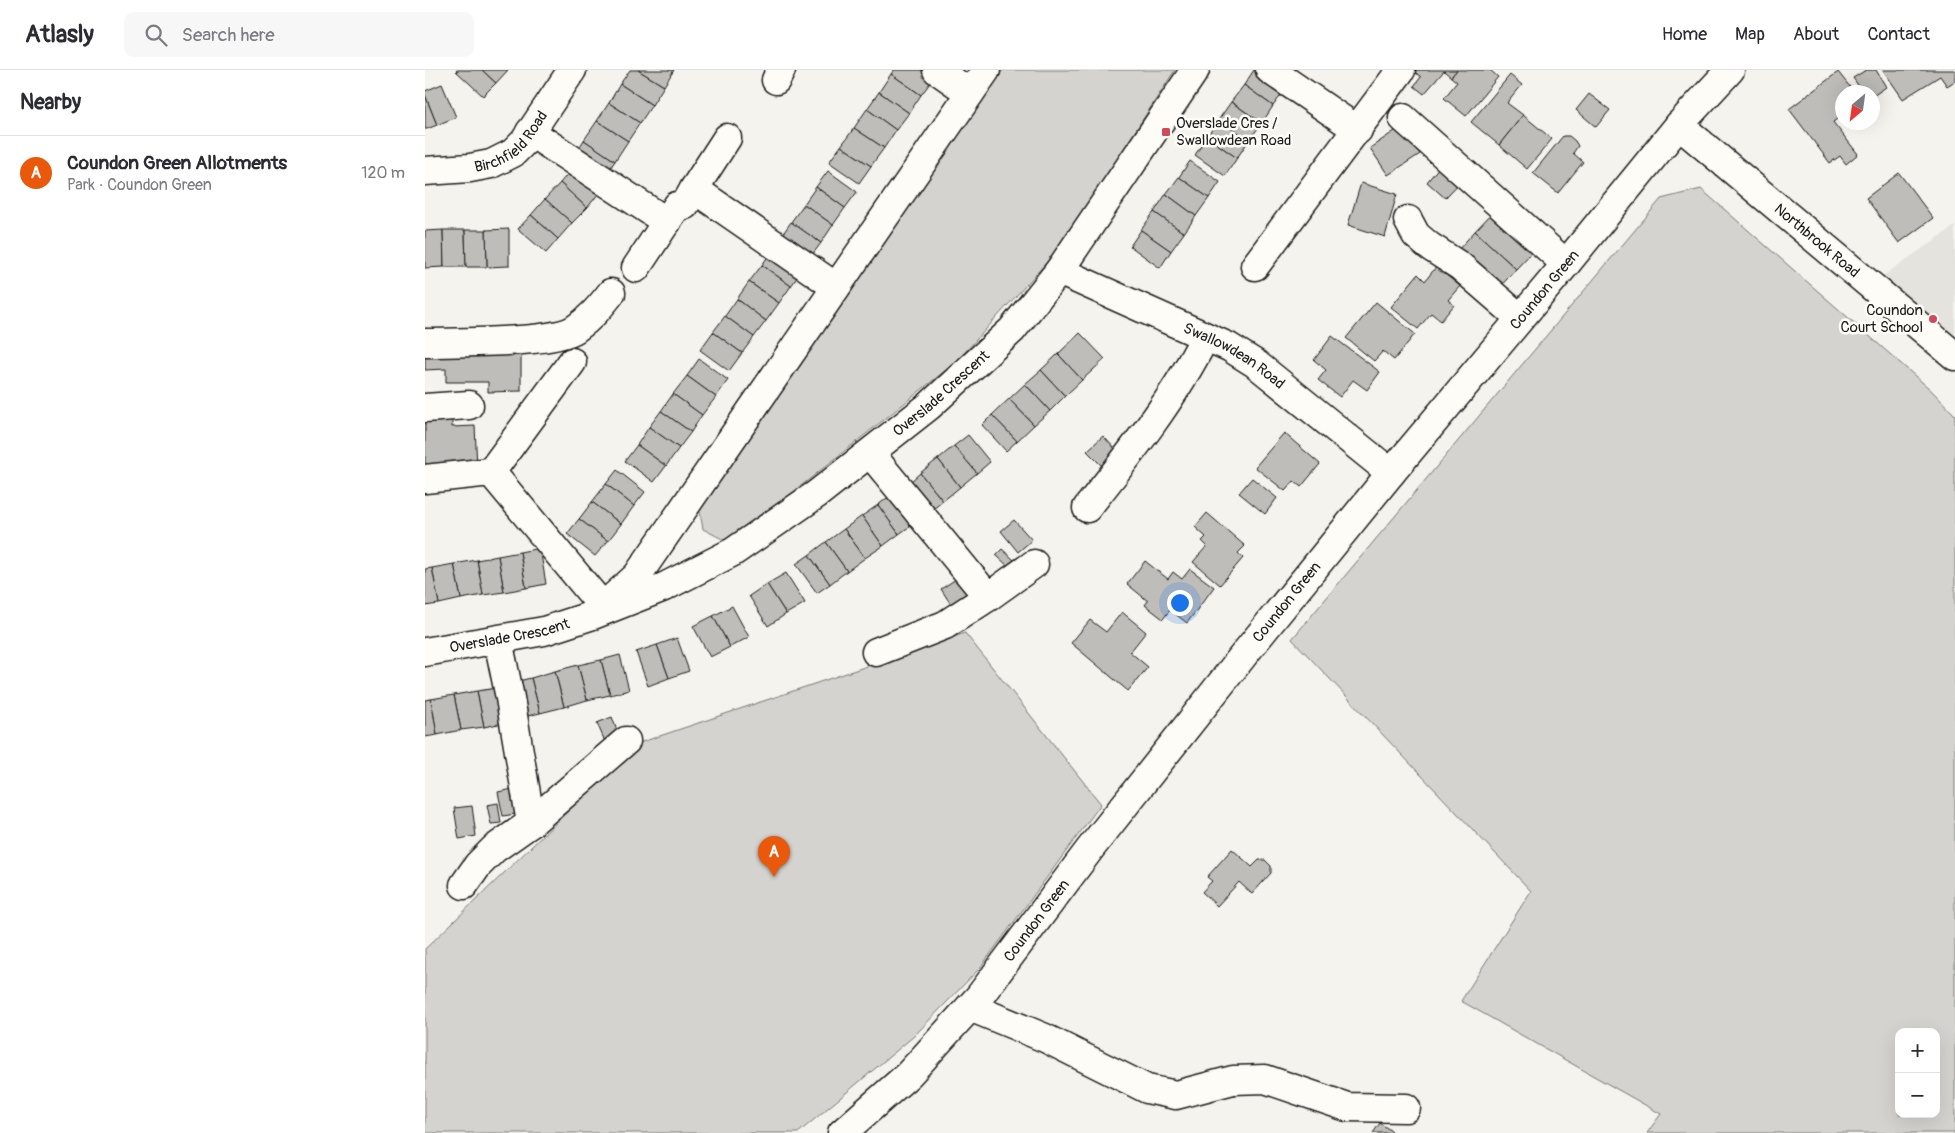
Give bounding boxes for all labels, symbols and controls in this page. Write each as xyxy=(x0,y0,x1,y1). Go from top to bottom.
search box xyxy=(124,12,474,57)
text: Atlasly xyxy=(25,20,94,49)
icon: search xyxy=(142,21,170,49)
text: Search here xyxy=(182,23,275,47)
text: Home xyxy=(1662,23,1707,46)
text: Map xyxy=(1735,23,1765,46)
text: About xyxy=(1793,23,1839,46)
text: Contact xyxy=(1867,23,1930,46)
north arrow xyxy=(1835,85,1880,130)
text: Nearby xyxy=(20,89,81,116)
street label: Birchfield Road xyxy=(473,107,552,177)
place label: Overslade Cres / Swallowdean Road xyxy=(1176,114,1291,150)
marker: Overslade Cres / Swallowdean Road xyxy=(1160,126,1172,138)
text: Coundon Green Allotments xyxy=(67,151,287,175)
text: A xyxy=(31,163,41,183)
text: 120 m xyxy=(361,163,405,183)
text: Park · Coundon Green xyxy=(67,175,212,195)
street label: Northbrook Road xyxy=(1770,200,1863,282)
street label: Coundon Green xyxy=(1506,246,1584,334)
place label: Coundon Court School xyxy=(1840,301,1923,337)
marker: Coundon Court School xyxy=(1927,313,1939,325)
street label: Swallowdean Road xyxy=(1180,319,1289,394)
street label: Overslade Crescent xyxy=(889,346,994,441)
street label: Coundon Green xyxy=(1249,558,1325,646)
your location xyxy=(1167,590,1193,616)
street label: Overslade Crescent xyxy=(448,614,573,658)
pin: A xyxy=(758,836,790,877)
street label: Coundon Green xyxy=(1000,876,1074,966)
map controls xyxy=(1895,1028,1940,1118)
button: + xyxy=(1895,1028,1940,1073)
button: − xyxy=(1895,1073,1940,1118)

